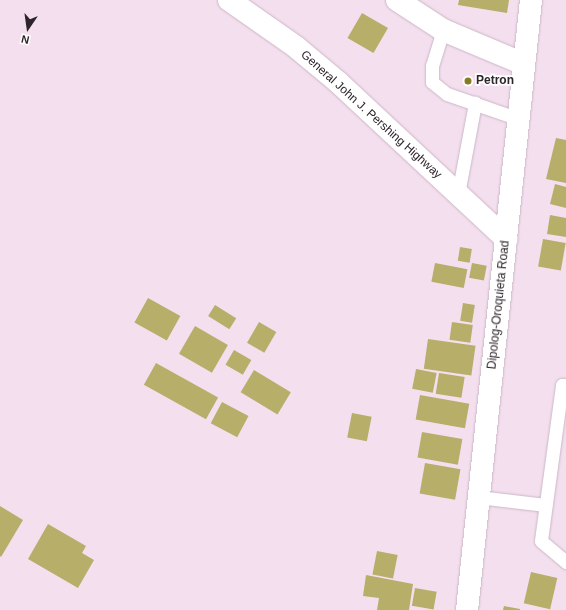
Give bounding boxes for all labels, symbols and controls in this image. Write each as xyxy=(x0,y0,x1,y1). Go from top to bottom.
north arrow xyxy=(8,8,48,48)
text: N xyxy=(20,33,31,46)
street label: General John J. Pershing Highway xyxy=(298,48,444,182)
place label: Petron xyxy=(476,74,514,88)
marker: Petron xyxy=(463,76,473,86)
street label: Dipolog-Oroquieta Road xyxy=(485,240,513,370)

